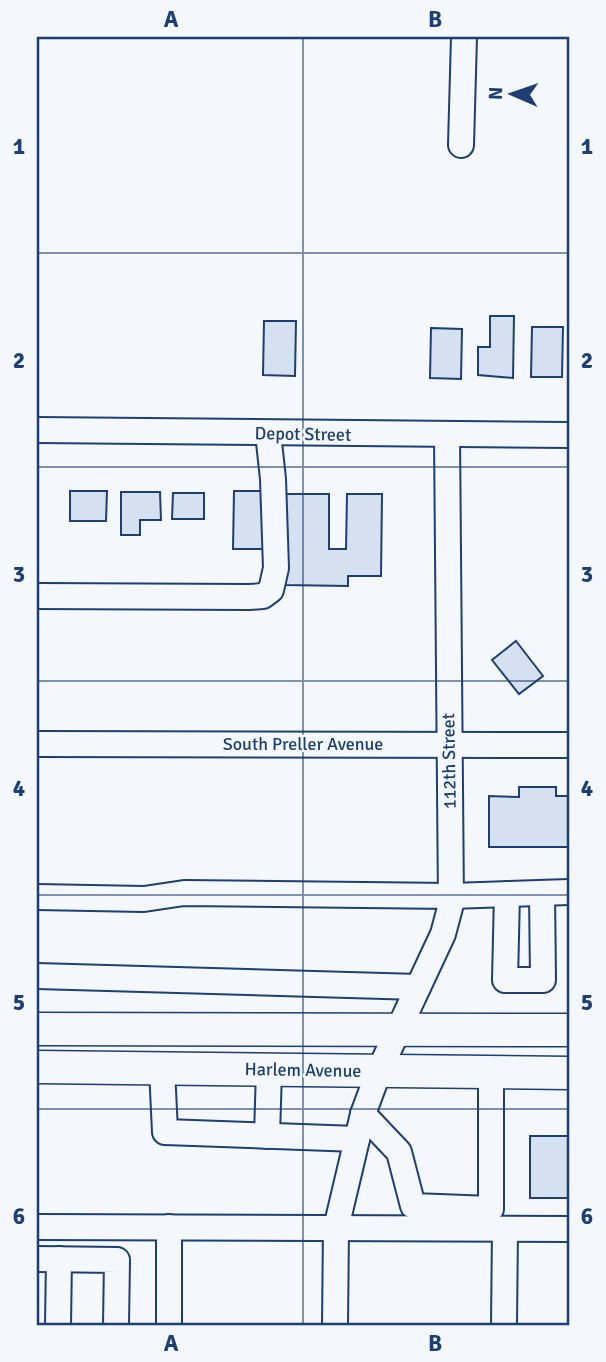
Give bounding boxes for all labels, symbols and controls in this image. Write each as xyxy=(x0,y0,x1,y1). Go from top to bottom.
text: A xyxy=(164,5,179,34)
text: B xyxy=(428,5,442,34)
north arrow xyxy=(476,60,546,130)
text: N xyxy=(484,86,508,100)
text: 1 xyxy=(13,132,25,161)
text: 1 xyxy=(581,132,593,161)
text: 2 xyxy=(13,346,25,375)
text: 2 xyxy=(581,346,593,375)
street label: Depot Street xyxy=(255,422,351,446)
text: 3 xyxy=(13,560,25,589)
text: 3 xyxy=(581,560,593,589)
street label: 112th Street xyxy=(437,713,461,809)
street label: South Preller Avenue xyxy=(223,733,383,755)
text: 4 xyxy=(13,774,25,803)
text: 4 xyxy=(581,774,593,803)
text: 5 xyxy=(13,988,25,1017)
text: 5 xyxy=(581,988,593,1017)
street label: Harlem Avenue xyxy=(245,1058,361,1082)
text: 6 xyxy=(13,1202,25,1231)
text: 6 xyxy=(581,1202,593,1231)
text: A xyxy=(164,1329,179,1358)
text: B xyxy=(428,1329,442,1358)

